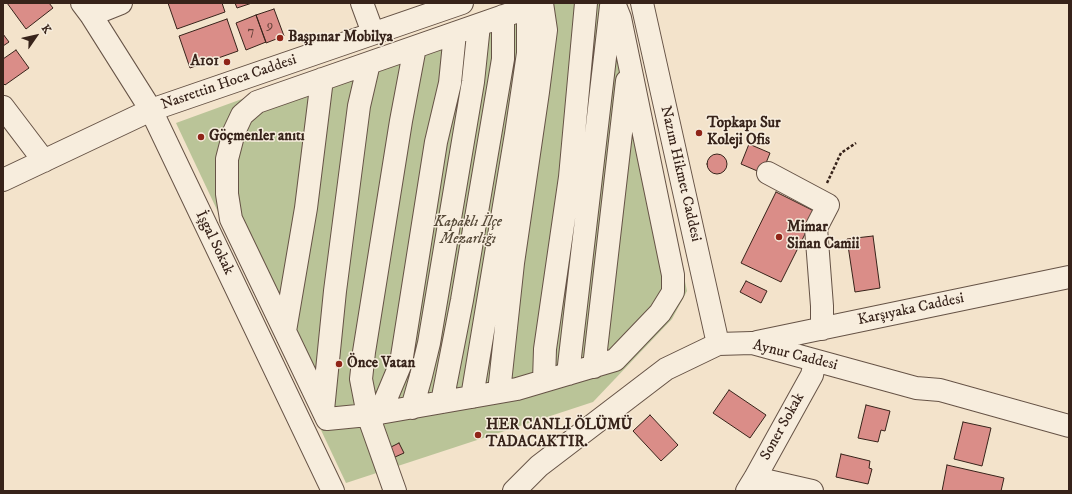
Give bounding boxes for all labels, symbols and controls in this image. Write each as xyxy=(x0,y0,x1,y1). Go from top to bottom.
north arrow xyxy=(16,16,56,56)
house number: 9 xyxy=(267,18,273,34)
text: K xyxy=(38,22,54,36)
house number: 7 xyxy=(248,24,254,40)
place label: Başpınar Mobilya xyxy=(288,29,393,47)
marker: Başpınar Mobilya xyxy=(275,33,285,43)
street label: Nasrettin Hoca Caddesi xyxy=(159,51,299,115)
place label: A101 xyxy=(190,53,219,71)
marker: A101 xyxy=(222,57,232,67)
street label: Nazım Hikmet Caddesi xyxy=(656,104,704,244)
place label: Topkapı Sur Koleji Ofis xyxy=(707,115,781,150)
place label: Göçmenler anıtı xyxy=(209,128,305,146)
marker: Topkapı Sur Koleji Ofis xyxy=(694,128,704,138)
marker: Göçmenler anıtı xyxy=(196,132,206,142)
street label: İşgal Sokak xyxy=(191,208,237,278)
park label: Kapaklı İlçe Mezarlığı xyxy=(434,214,502,249)
place label: Mimar Sinan Camii xyxy=(787,219,859,254)
marker: Mimar Sinan Camii xyxy=(774,232,784,242)
street label: Karşıyaka Caddesi xyxy=(856,290,966,330)
street label: Aynur Caddesi xyxy=(751,337,839,375)
place label: Önce Vatan xyxy=(347,355,415,373)
marker: Önce Vatan xyxy=(334,359,344,369)
street label: Soner Sokak xyxy=(757,390,809,464)
place label: HER CANLI ÖLÜMÜ TADACAKTIR. xyxy=(486,417,632,452)
marker: HER CANLI ÖLÜMÜ TADACAKTIR. xyxy=(473,430,483,440)

